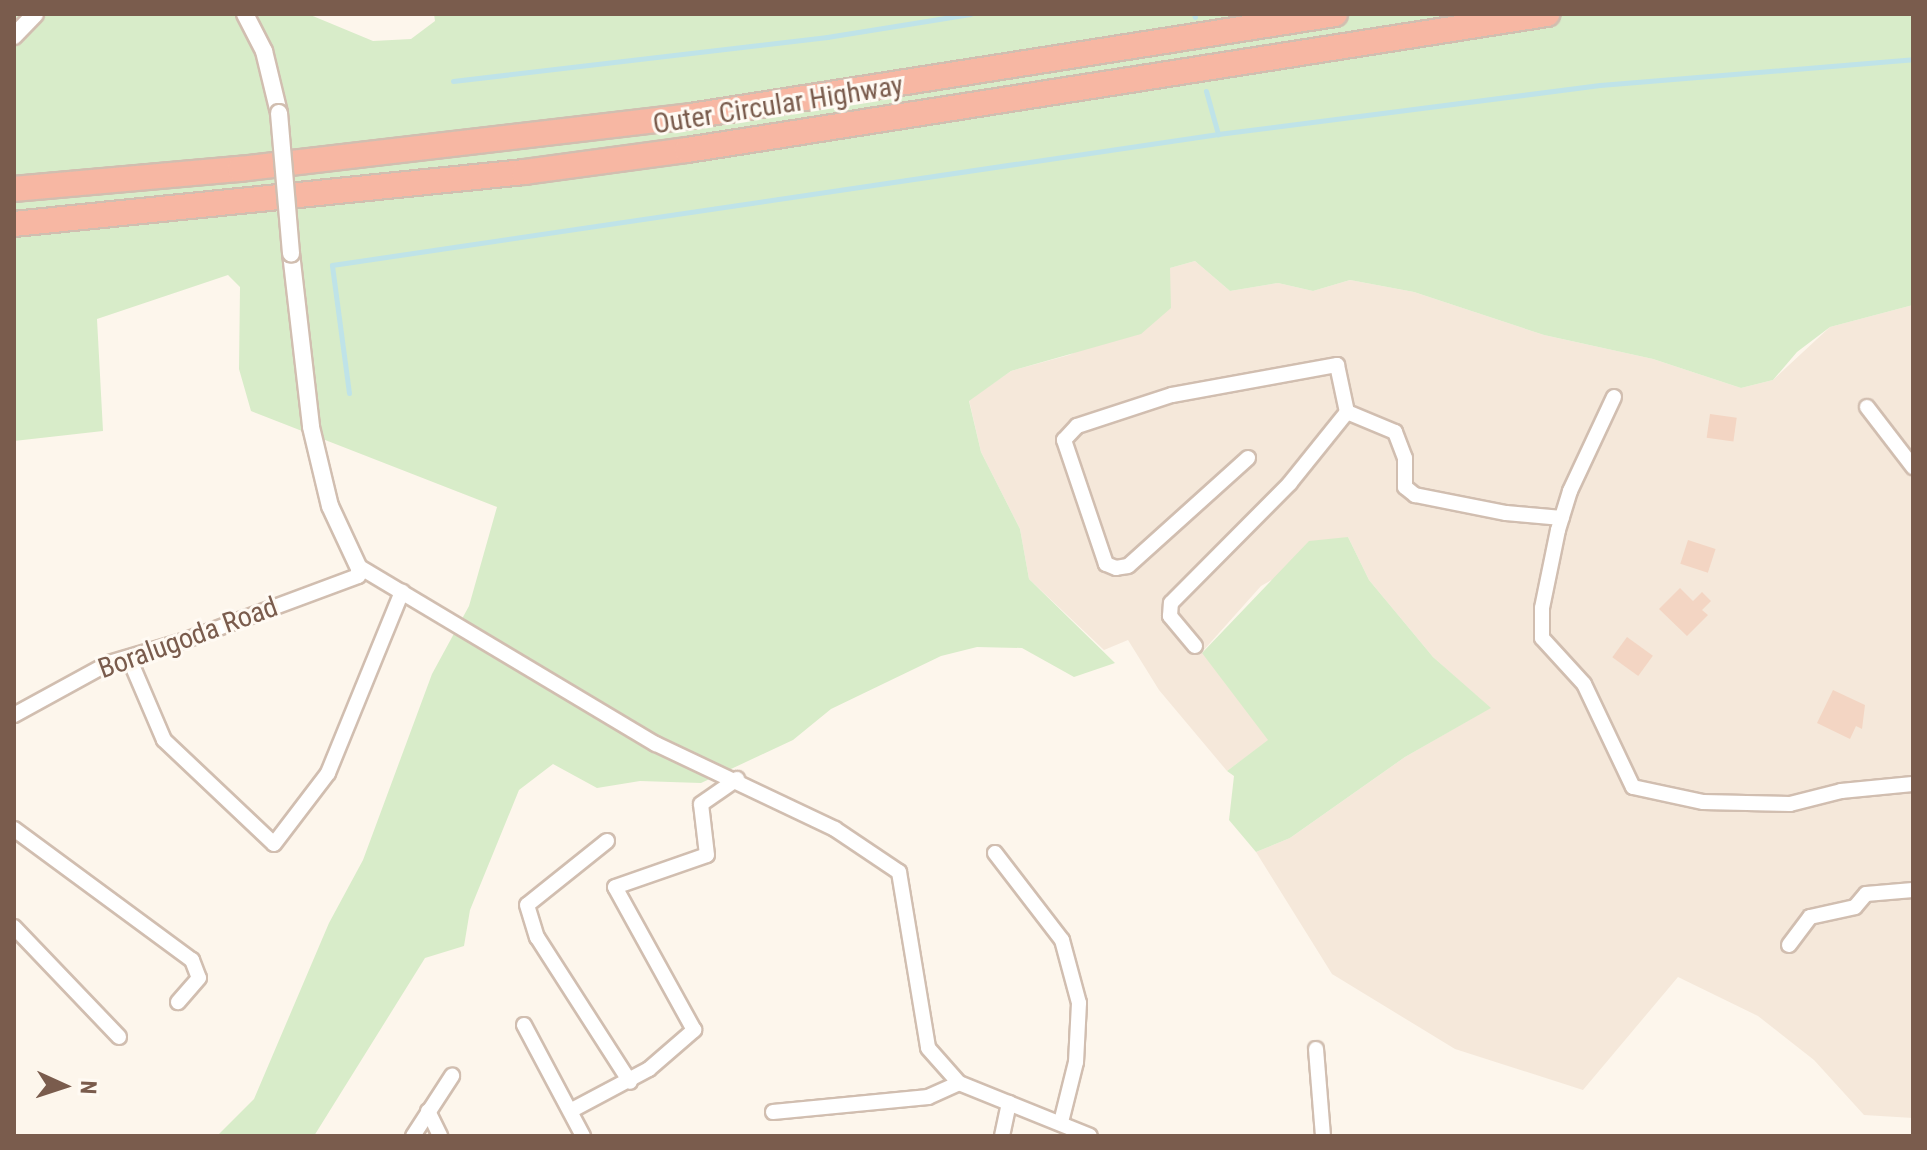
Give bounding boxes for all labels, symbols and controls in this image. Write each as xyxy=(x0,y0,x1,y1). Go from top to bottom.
street label: Outer Circular Highway xyxy=(651,69,905,141)
street label: Boralugoda Road xyxy=(94,590,282,686)
north arrow xyxy=(24,1046,104,1126)
text: N xyxy=(76,1080,101,1095)

